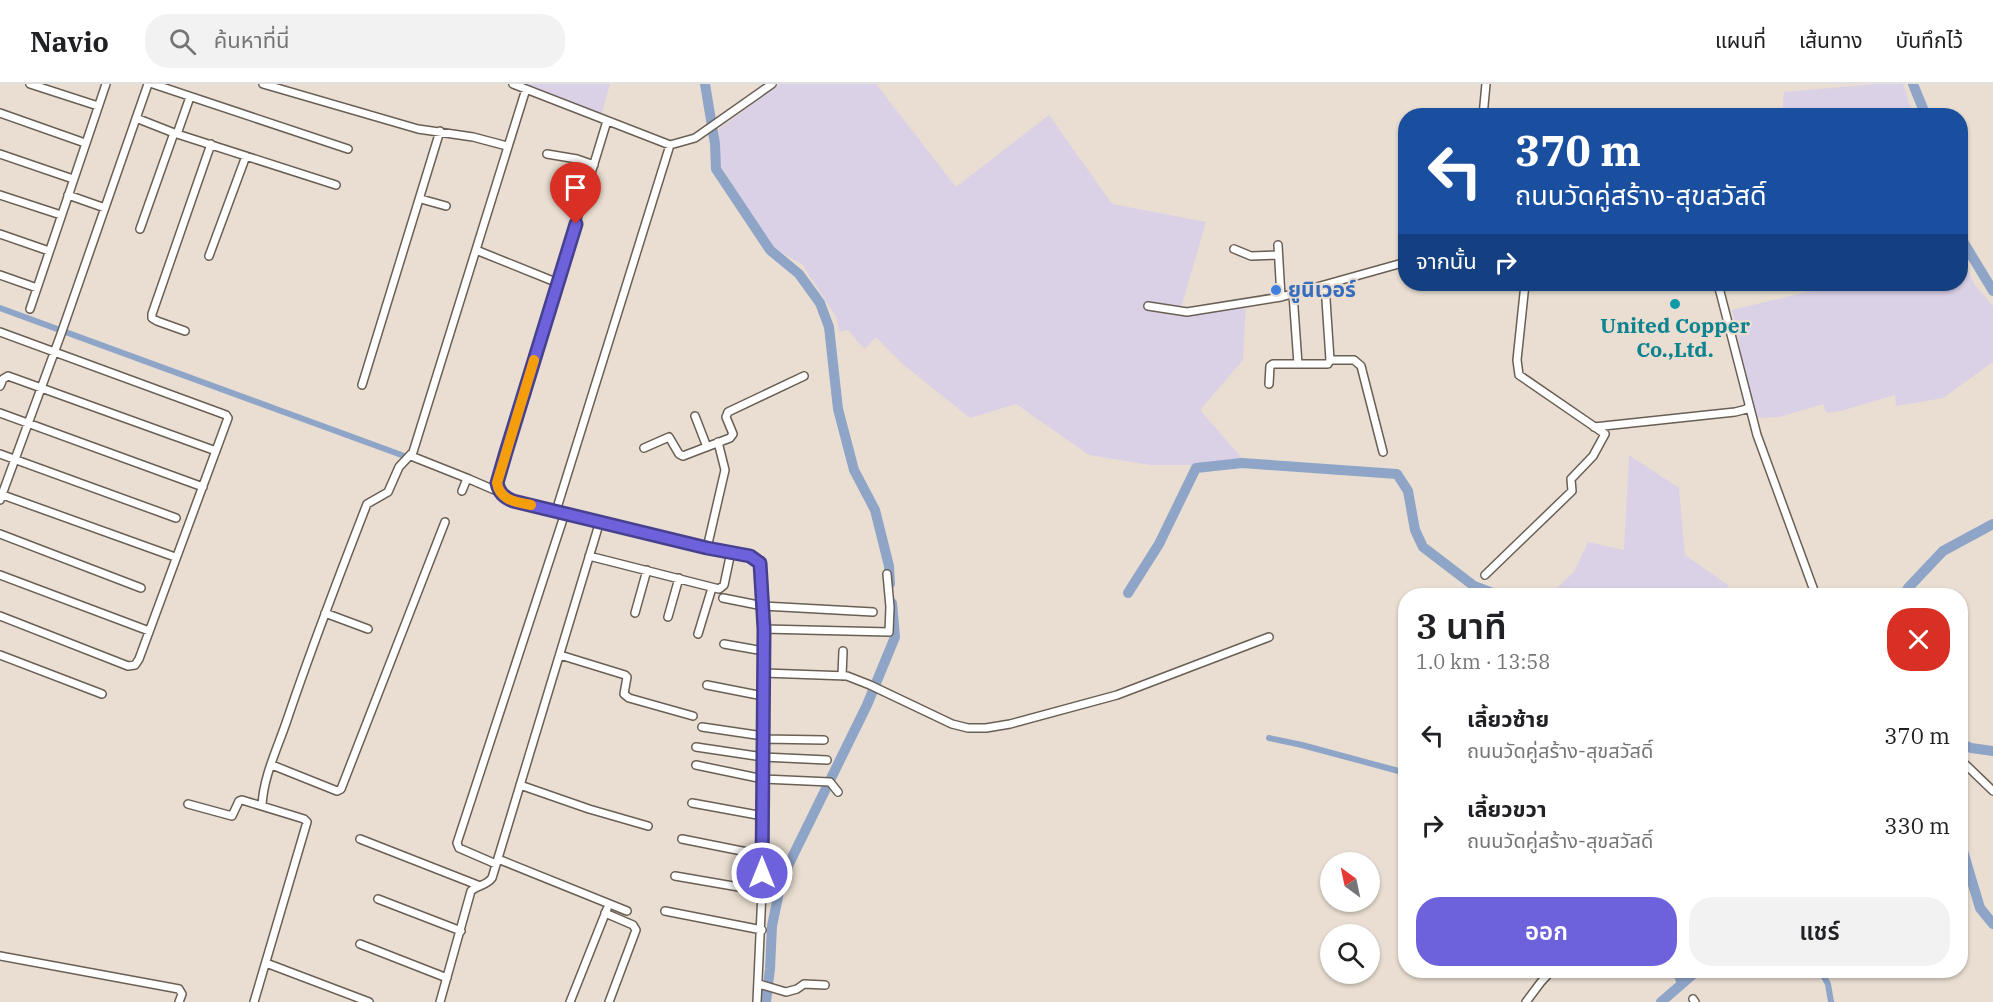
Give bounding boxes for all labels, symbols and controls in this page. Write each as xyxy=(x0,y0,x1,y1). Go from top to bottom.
search box xyxy=(145,14,565,68)
text: Navio xyxy=(30,23,109,60)
icon: search xyxy=(166,25,199,58)
text: ค้นหาที่นี่ xyxy=(214,25,290,54)
text: แผนที่ xyxy=(1715,26,1766,54)
text: เส้นทาง xyxy=(1799,26,1863,54)
text: บันทึกไว้ xyxy=(1896,26,1963,54)
text: 370 m xyxy=(1515,123,1641,178)
icon: left xyxy=(1416,132,1494,210)
pin xyxy=(550,162,601,224)
icon: arrive xyxy=(559,171,592,204)
text: ถนนวัดคู่สร้าง-สุขสวัสดิ์ xyxy=(1515,177,1767,212)
text: จากนั้น xyxy=(1416,246,1477,275)
icon: right xyxy=(1489,246,1522,279)
place label: ยูนิเวอร์ xyxy=(1288,275,1356,303)
marker: ยูนิเวอร์ xyxy=(1269,283,1283,297)
marker: United Copper Co.,Ltd. xyxy=(1668,297,1682,311)
place label: United Copper Co.,Ltd. xyxy=(1600,311,1751,363)
text: 3 นาที xyxy=(1416,602,1507,649)
button: close xyxy=(1887,608,1950,671)
text: 1.0 km · 13:58 xyxy=(1416,648,1550,675)
text: เลี้ยวซ้าย xyxy=(1467,704,1549,733)
icon: left xyxy=(1416,719,1449,752)
text: 370 m xyxy=(1884,721,1950,750)
text: ถนนวัดคู่สร้าง-สุขสวัสดิ์ xyxy=(1467,737,1653,764)
text: เลี้ยวขวา xyxy=(1467,794,1547,823)
icon: right xyxy=(1416,809,1449,842)
text: 330 m xyxy=(1884,811,1950,840)
text: ถนนวัดคู่สร้าง-สุขสวัสดิ์ xyxy=(1467,827,1653,854)
position arrow xyxy=(730,841,794,905)
north arrow xyxy=(1320,852,1380,912)
map controls xyxy=(1320,852,1380,984)
button: ออก xyxy=(1416,897,1677,966)
button: แชร์ xyxy=(1689,897,1950,966)
button: search xyxy=(1320,924,1380,984)

